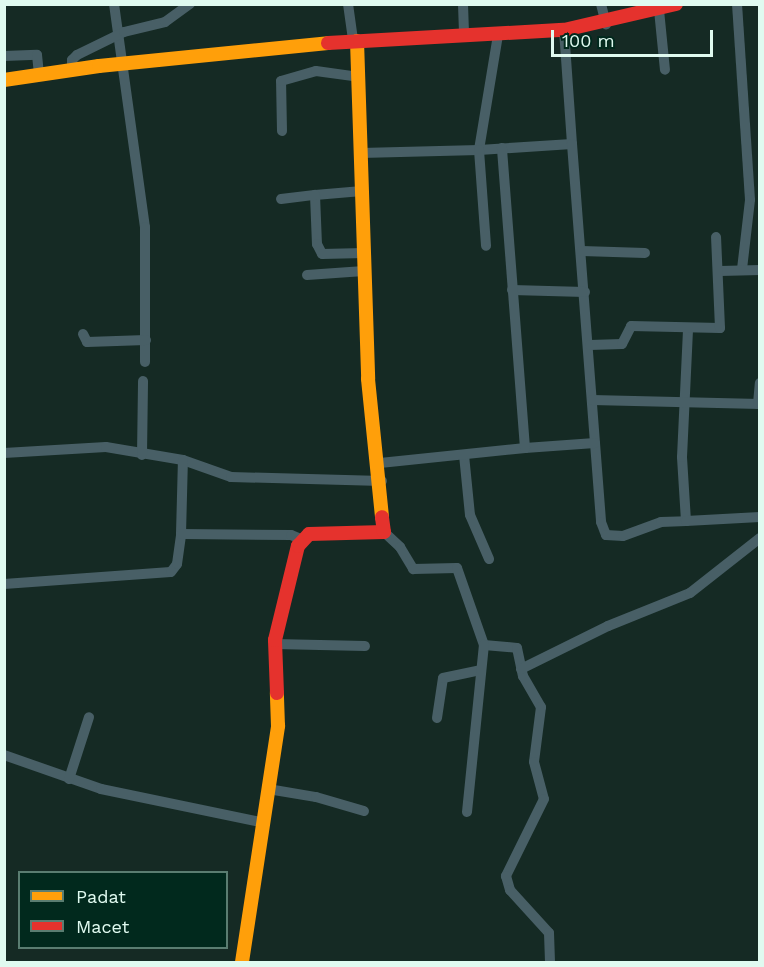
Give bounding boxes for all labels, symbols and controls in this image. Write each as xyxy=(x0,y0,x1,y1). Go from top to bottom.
scale bar xyxy=(554,18,716,56)
text: 100 m xyxy=(562,30,615,51)
legend xyxy=(18,871,228,949)
text: Padat xyxy=(76,886,126,907)
text: Macet xyxy=(76,916,129,937)

